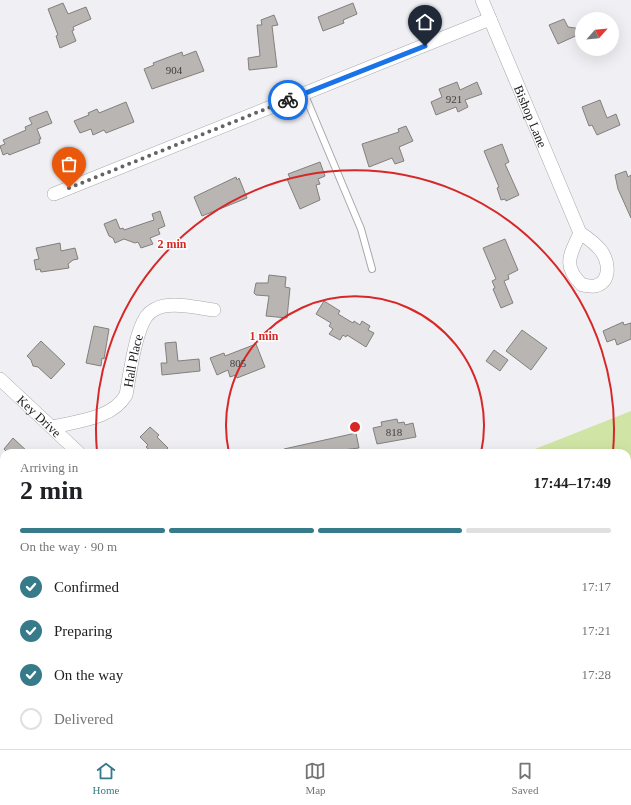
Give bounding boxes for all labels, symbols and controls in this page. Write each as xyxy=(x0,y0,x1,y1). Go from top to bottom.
pin xyxy=(408,5,442,46)
icon: home xyxy=(414,11,436,33)
north arrow xyxy=(575,12,619,56)
map controls xyxy=(575,12,619,56)
house number: 904 xyxy=(166,64,183,76)
courier xyxy=(268,80,308,120)
street label: Bishop Lane xyxy=(511,83,550,150)
icon: bike xyxy=(277,89,299,111)
house number: 921 xyxy=(446,93,462,105)
pin xyxy=(52,147,86,188)
icon: bag xyxy=(58,153,80,175)
text: 2 min xyxy=(157,237,187,251)
text: 1 min xyxy=(249,329,279,343)
street label: Hall Place xyxy=(120,332,146,389)
house number: 805 xyxy=(230,357,247,369)
street label: Key Drive xyxy=(14,392,64,441)
centre of rings xyxy=(348,420,362,434)
house number: 818 xyxy=(386,426,403,438)
text: Arriving in xyxy=(20,460,78,475)
text: 17:44–17:49 xyxy=(534,475,611,491)
text: 2 min xyxy=(20,476,83,505)
text: On the way · 90 m xyxy=(20,539,117,554)
icon: check xyxy=(20,576,42,598)
text: Confirmed xyxy=(54,579,119,595)
text: 17:17 xyxy=(581,579,611,594)
icon: check xyxy=(20,620,42,642)
text: Preparing xyxy=(54,623,112,639)
text: 17:21 xyxy=(581,623,611,638)
icon: check xyxy=(20,664,42,686)
text: On the way xyxy=(54,667,123,683)
text: 17:28 xyxy=(581,667,611,682)
text: Delivered xyxy=(54,711,113,727)
tab: Home xyxy=(93,760,119,796)
tab: Map xyxy=(304,760,326,796)
tab: Saved xyxy=(512,760,538,796)

